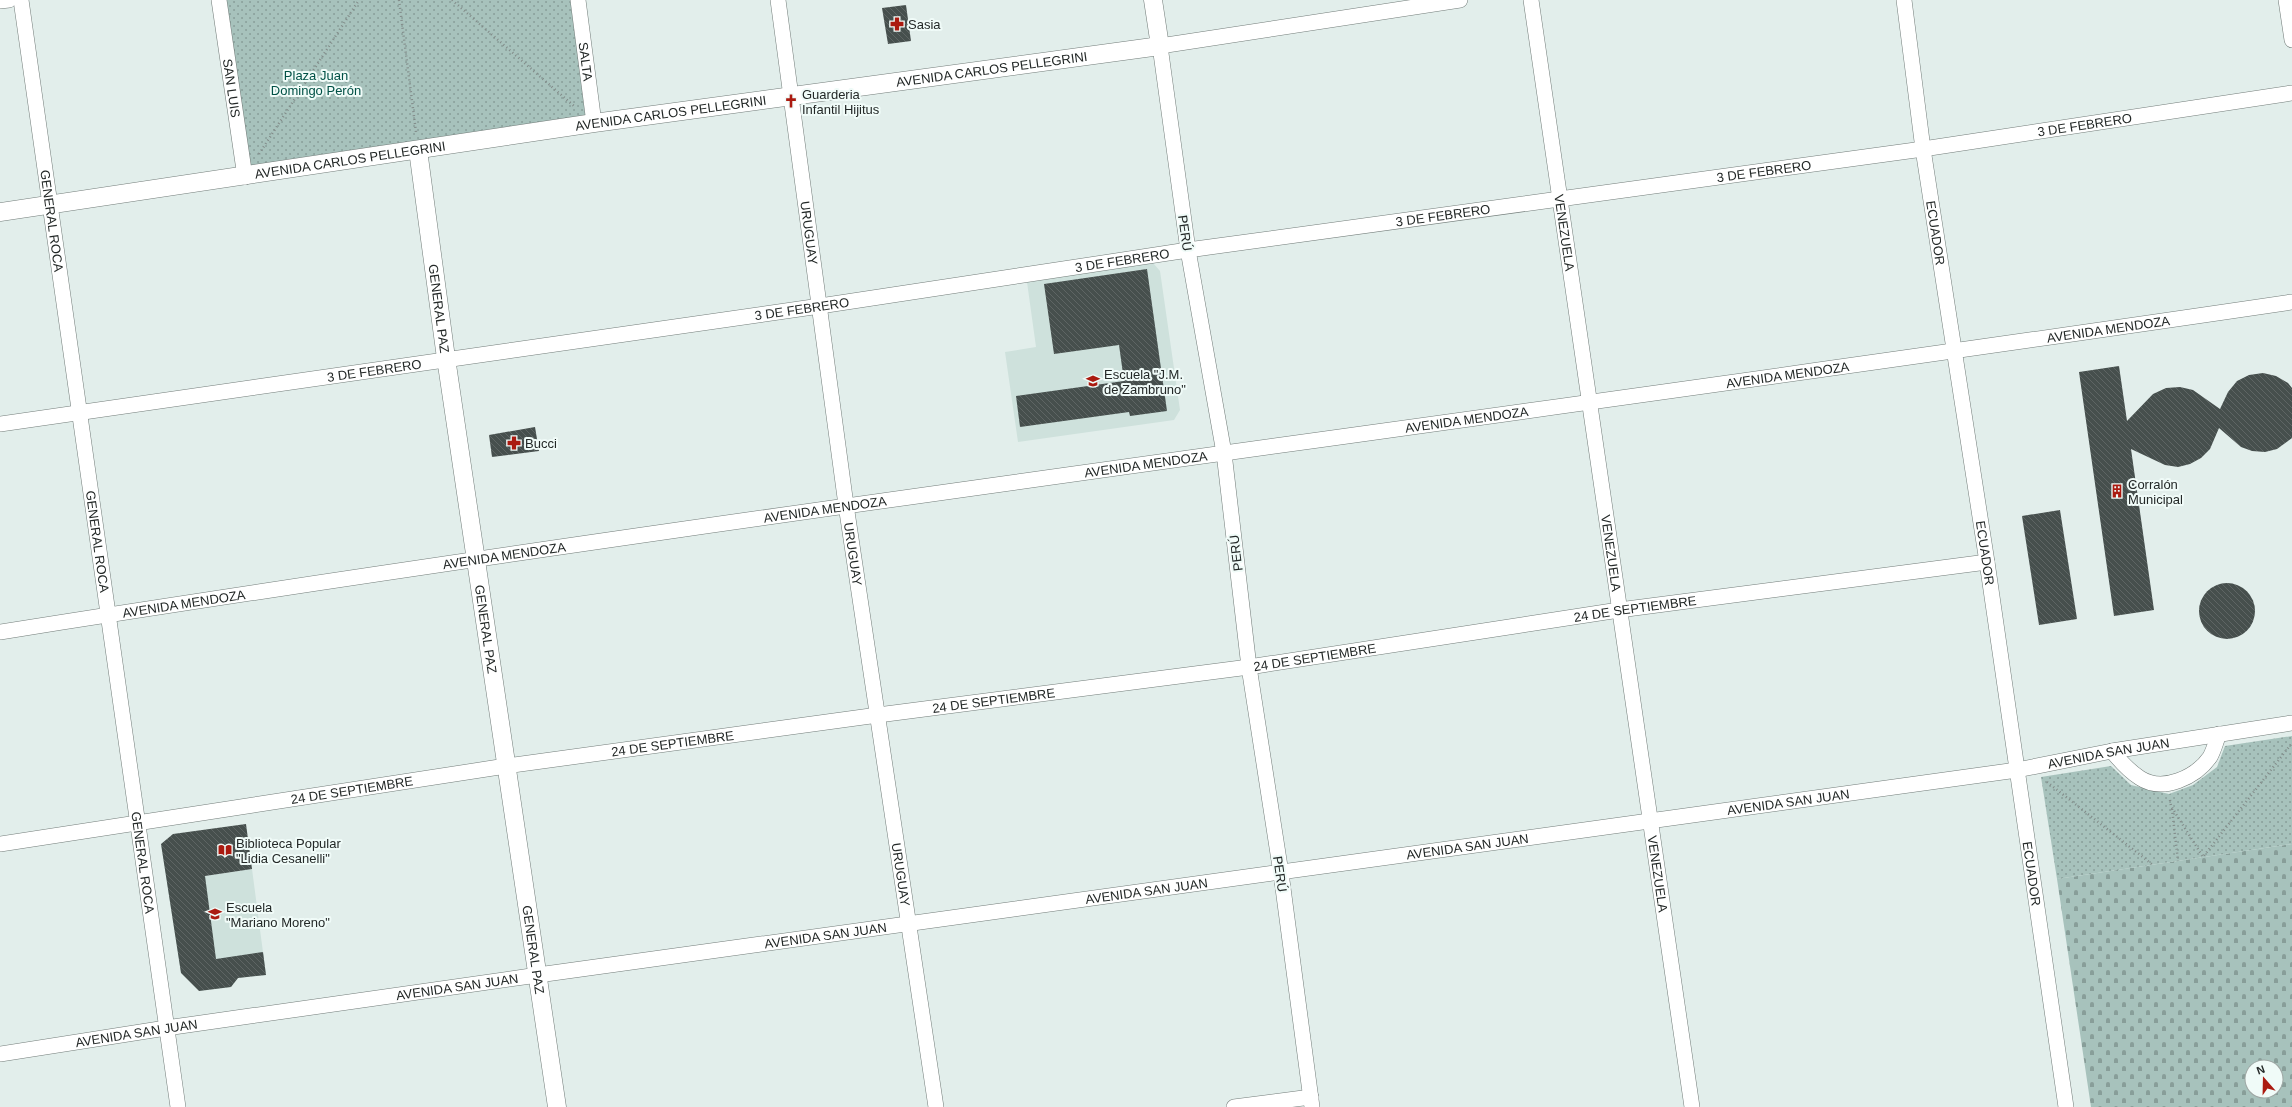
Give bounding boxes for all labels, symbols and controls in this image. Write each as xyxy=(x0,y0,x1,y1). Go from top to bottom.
pharmacy icon: Sasia xyxy=(889,16,905,32)
place label: Sasia xyxy=(908,17,941,32)
street label: SALTA xyxy=(576,41,596,82)
street label: AVENIDA CARLOS PELLEGRINI xyxy=(895,48,1088,89)
street label: SAN LUIS xyxy=(220,58,244,119)
park label: Plaza Juan Domingo Perón xyxy=(271,68,361,98)
place label: Guarderia Infantil Hijitus xyxy=(802,87,880,117)
street label: AVENIDA CARLOS PELLEGRINI xyxy=(574,92,767,133)
church icon: Guarderia Infantil Hijitus xyxy=(783,93,799,109)
street label: 3 DE FEBRERO xyxy=(2036,110,2133,139)
street label: AVENIDA CARLOS PELLEGRINI xyxy=(254,138,447,181)
street label: 3 DE FEBRERO xyxy=(1716,157,1812,185)
street label: GENERAL ROCA xyxy=(38,169,67,273)
street label: VENEZUELA xyxy=(1552,193,1578,272)
street label: URUGUAY xyxy=(798,200,821,266)
street label: ECUADOR xyxy=(1924,200,1948,266)
street label: 3 DE FEBRERO xyxy=(1395,201,1491,229)
street label: PERÚ xyxy=(1175,214,1195,252)
street label: 3 DE FEBRERO xyxy=(1074,245,1170,275)
street label: GENERAL PAZ xyxy=(426,263,453,354)
street label: 3 DE FEBRERO xyxy=(753,294,850,323)
street label: AVENIDA MENDOZA xyxy=(2046,312,2171,345)
street label: 3 DE FEBRERO xyxy=(326,356,422,384)
street label: AVENIDA MENDOZA xyxy=(1725,358,1850,391)
place label: Escuela "J.M. de Zambruno" xyxy=(1104,367,1186,397)
school or university icon: Escuela "J.M. de Zambruno" xyxy=(1085,373,1101,389)
street label: AVENIDA MENDOZA xyxy=(1404,403,1529,435)
pharmacy icon: Bucci xyxy=(506,435,522,451)
place label: Bucci xyxy=(525,436,557,451)
street label: AVENIDA MENDOZA xyxy=(1083,448,1209,480)
place label: Corralón Municipal xyxy=(2128,477,2183,507)
building icon: Corralón Municipal xyxy=(2109,483,2125,499)
street label: GENERAL ROCA xyxy=(83,490,113,594)
street label: AVENIDA MENDOZA xyxy=(762,493,888,525)
street label: VENEZUELA xyxy=(1598,514,1624,593)
street label: ECUADOR xyxy=(1973,520,1998,586)
street label: URUGUAY xyxy=(841,521,866,587)
street label: PERÚ xyxy=(1226,534,1246,572)
street label: AVENIDA MENDOZA xyxy=(442,539,567,572)
street label: GENERAL PAZ xyxy=(472,584,500,675)
street label: AVENIDA MENDOZA xyxy=(121,586,247,620)
street label: 24 DE SEPTIEMBRE xyxy=(1573,592,1698,624)
street label: 24 DE SEPTIEMBRE xyxy=(1252,640,1377,674)
street label: 24 DE SEPTIEMBRE xyxy=(931,685,1056,715)
street label: 24 DE SEPTIEMBRE xyxy=(610,727,735,759)
street label: AVENIDA SAN JUAN xyxy=(2046,735,2170,771)
street label: 24 DE SEPTIEMBRE xyxy=(290,773,414,807)
street label: AVENIDA SAN JUAN xyxy=(1726,786,1850,818)
street label: GENERAL ROCA xyxy=(129,810,158,915)
street label: AVENIDA SAN JUAN xyxy=(1405,830,1529,862)
street label: VENEZUELA xyxy=(1645,834,1671,913)
place label: Biblioteca Popular "Lidia Cesanelli" xyxy=(236,836,341,866)
street label: ECUADOR xyxy=(2020,840,2044,907)
library icon: Biblioteca Popular "Lidia Cesanelli" xyxy=(217,842,233,858)
street label: URUGUAY xyxy=(889,842,913,907)
street label: PERÚ xyxy=(1270,855,1290,893)
street label: AVENIDA SAN JUAN xyxy=(1084,875,1209,907)
place label: Escuela "Mariano Moreno" xyxy=(226,900,330,930)
street label: GENERAL PAZ xyxy=(520,904,548,995)
school or university icon: Escuela "Mariano Moreno" xyxy=(207,906,223,922)
street label: AVENIDA SAN JUAN xyxy=(763,919,888,951)
street label: AVENIDA SAN JUAN xyxy=(395,970,519,1003)
street label: AVENIDA SAN JUAN xyxy=(74,1016,198,1050)
north arrow xyxy=(2244,1059,2284,1099)
text: N xyxy=(2255,1063,2266,1077)

